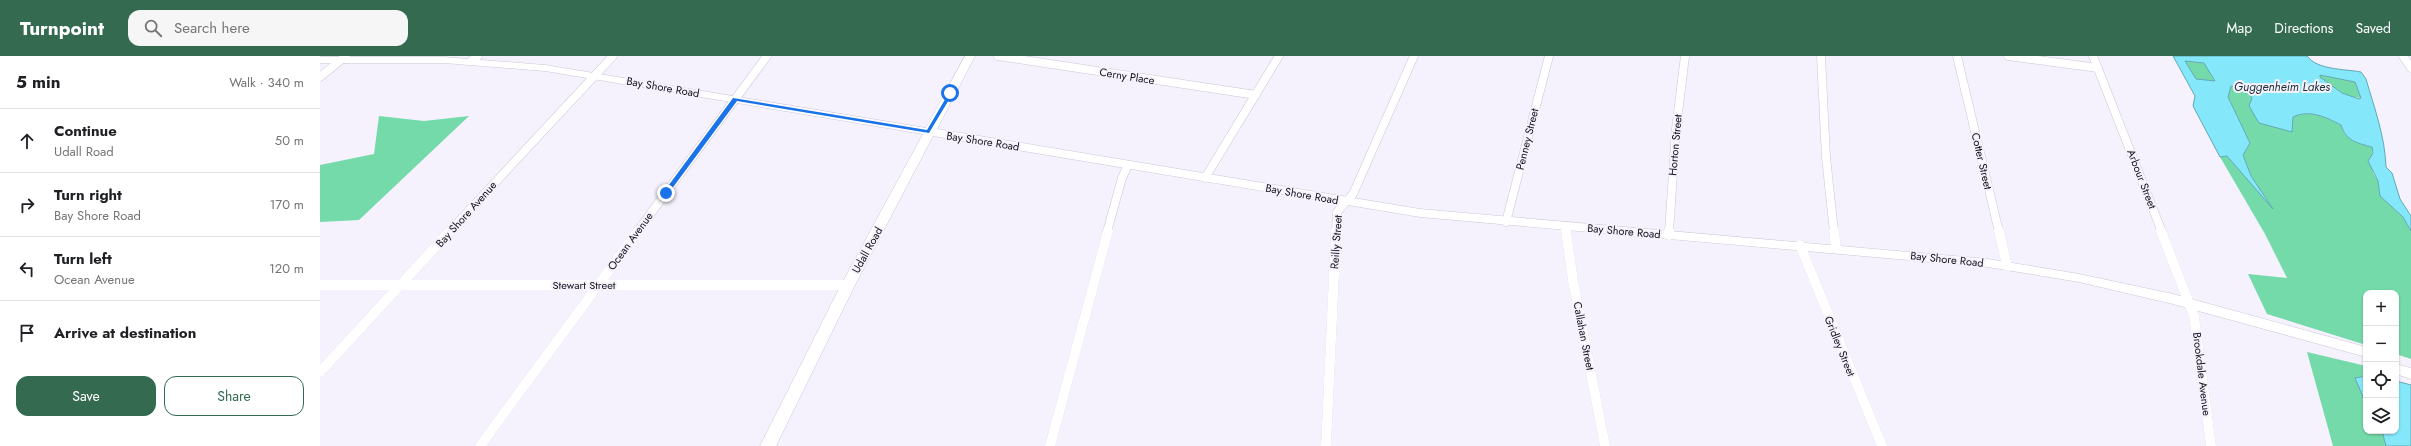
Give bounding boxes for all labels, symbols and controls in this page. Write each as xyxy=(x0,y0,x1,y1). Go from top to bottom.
search box xyxy=(128,10,408,46)
text: Turnpoint xyxy=(20,15,104,42)
icon: search xyxy=(142,17,164,39)
text: Search here xyxy=(174,17,250,39)
text: Map xyxy=(2226,18,2252,38)
text: Directions xyxy=(2274,18,2334,38)
text: Saved xyxy=(2356,18,2391,38)
street label: Cerny Place xyxy=(1098,64,1156,88)
text: 5 min xyxy=(16,70,60,94)
text: Walk · 340 m xyxy=(229,73,304,92)
street label: Bay Shore Road xyxy=(625,73,701,101)
water label: Guggenheim Lakes xyxy=(2234,78,2330,96)
route start xyxy=(941,84,959,102)
street label: Penney Street xyxy=(1512,106,1542,171)
street label: Horton Street xyxy=(1664,113,1686,176)
text: Continue xyxy=(54,120,117,142)
street label: Bay Shore Road xyxy=(945,127,1021,155)
icon: ahead xyxy=(16,130,38,152)
text: 50 m xyxy=(275,131,304,150)
street label: Cotter Street xyxy=(1968,131,1996,191)
text: Udall Road xyxy=(54,142,114,161)
street label: Arbour Street xyxy=(2123,147,2161,211)
street label: Bay Shore Avenue xyxy=(432,177,500,251)
street label: Bay Shore Road xyxy=(1264,180,1340,208)
text: Turn right xyxy=(54,184,122,206)
route end xyxy=(657,184,675,202)
icon: right xyxy=(16,194,38,216)
text: 170 m xyxy=(269,195,304,214)
text: Bay Shore Road xyxy=(54,206,141,225)
street label: Ocean Avenue xyxy=(603,208,657,273)
street label: Reilly Street xyxy=(1326,214,1346,270)
street label: Bay Shore Road xyxy=(1587,220,1661,242)
street label: Udall Road xyxy=(848,224,886,276)
street label: Bay Shore Road xyxy=(1910,247,1984,271)
text: Turn left xyxy=(54,248,112,270)
icon: left xyxy=(16,258,38,280)
text: 120 m xyxy=(269,259,304,278)
text: Ocean Avenue xyxy=(54,270,135,289)
street label: Stewart Street xyxy=(553,277,616,293)
map controls xyxy=(2363,290,2399,434)
button: + xyxy=(2363,290,2399,326)
street label: Callahan Street xyxy=(1570,300,1599,372)
street label: Gridley Street xyxy=(1821,313,1860,379)
icon: arrive xyxy=(16,322,38,344)
text: Arrive at destination xyxy=(54,322,196,344)
button: − xyxy=(2363,326,2399,362)
street label: Brookdale Avenue xyxy=(2189,331,2215,417)
button: locate xyxy=(2363,362,2399,398)
button: Save xyxy=(16,376,156,416)
button: Share xyxy=(164,376,304,416)
button: layers xyxy=(2363,398,2399,434)

